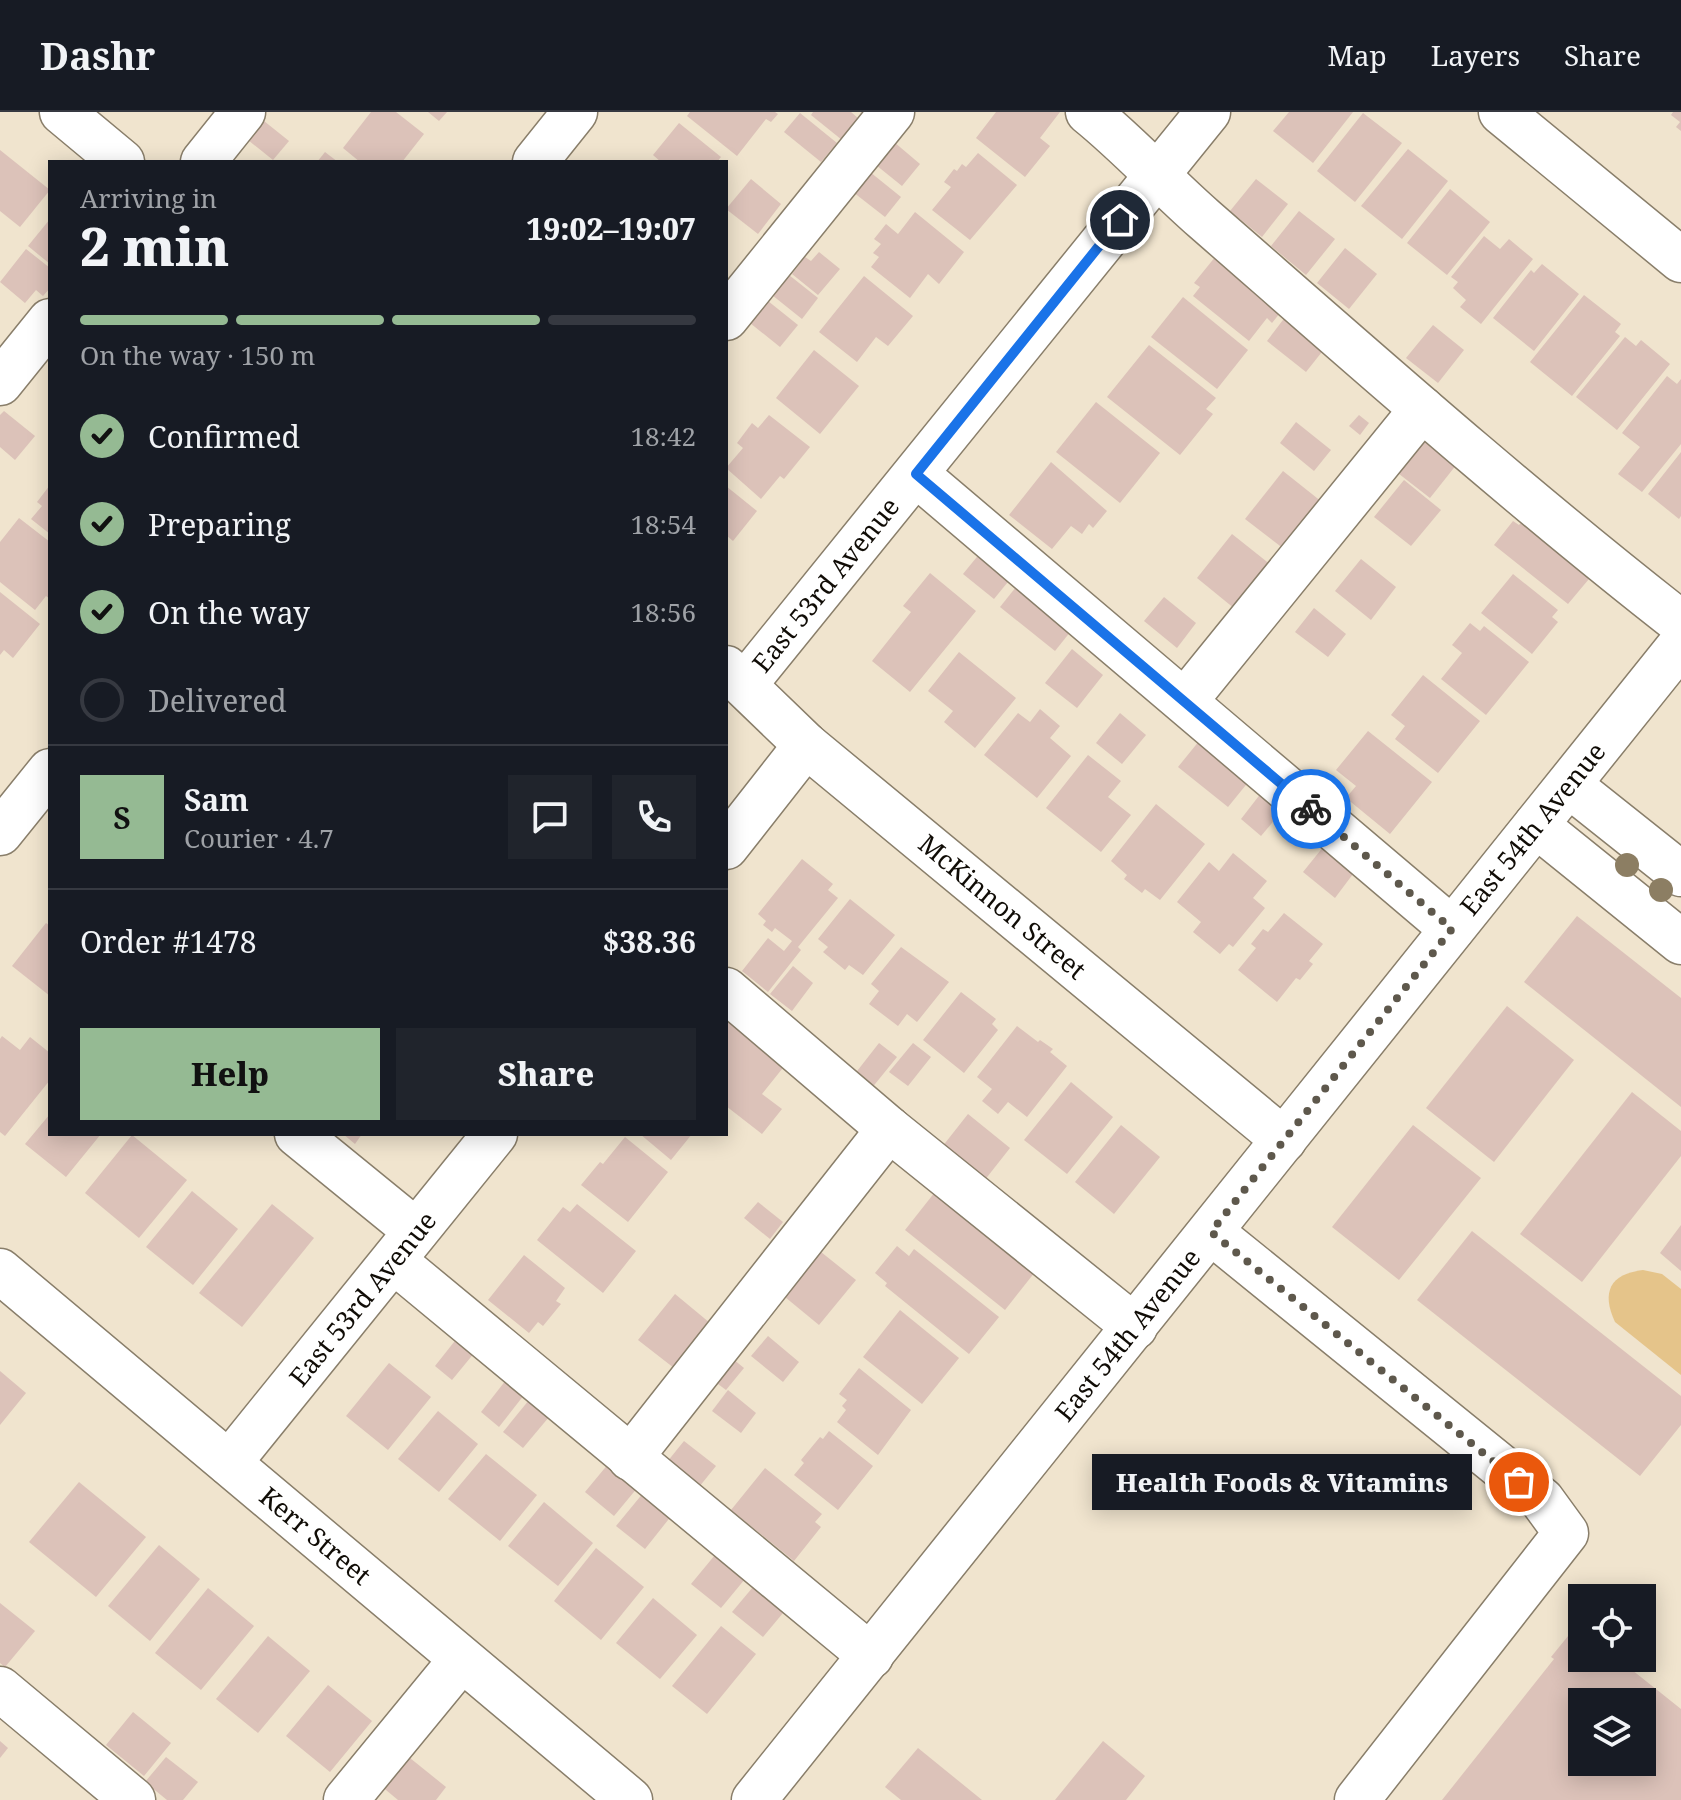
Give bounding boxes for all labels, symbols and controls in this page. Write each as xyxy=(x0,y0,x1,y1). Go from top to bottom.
text: Dashr xyxy=(40,29,155,81)
text: Map xyxy=(1328,36,1387,74)
text: Layers xyxy=(1431,36,1520,74)
text: Share xyxy=(1564,36,1641,74)
text: Arriving in xyxy=(80,180,217,216)
pin xyxy=(1086,186,1154,254)
icon: home xyxy=(1098,198,1142,242)
text: 19:02–19:07 xyxy=(526,208,696,249)
text: 2 min xyxy=(80,210,229,281)
text: On the way · 150 m xyxy=(80,337,315,373)
icon: check xyxy=(80,414,124,458)
text: Confirmed xyxy=(148,416,300,457)
text: 18:42 xyxy=(630,418,696,454)
street label: East 53rd Avenue xyxy=(743,489,907,679)
icon: check xyxy=(80,502,124,546)
text: Preparing xyxy=(148,504,291,545)
text: 18:54 xyxy=(630,506,696,542)
icon: check xyxy=(80,590,124,634)
text: On the way xyxy=(148,592,310,633)
text: 18:56 xyxy=(630,594,696,630)
text: Delivered xyxy=(148,680,287,721)
street label: East 54th Avenue xyxy=(1451,734,1613,922)
courier xyxy=(1271,769,1351,849)
button: chat xyxy=(508,775,592,859)
button: phone xyxy=(612,775,696,859)
text: Sam xyxy=(184,779,249,820)
icon: bike xyxy=(1289,787,1333,831)
text: S xyxy=(113,797,131,838)
text: Courier · 4.7 xyxy=(184,820,334,856)
street label: McKinnon Street xyxy=(911,825,1094,987)
text: Order #1478 xyxy=(80,921,257,962)
text: $38.36 xyxy=(602,921,696,962)
button: Help xyxy=(80,1028,380,1120)
button: Share xyxy=(396,1028,696,1120)
street label: East 53rd Avenue xyxy=(280,1203,444,1393)
street label: East 54th Avenue xyxy=(1046,1240,1208,1428)
pin xyxy=(1485,1448,1553,1516)
callout: Health Foods & Vitamins xyxy=(1091,1454,1471,1510)
icon: bag xyxy=(1497,1460,1541,1504)
text: Health Foods & Vitamins xyxy=(1116,1464,1448,1500)
street label: Kerr Street xyxy=(252,1478,379,1593)
map controls xyxy=(1568,1584,1656,1776)
button: locate xyxy=(1568,1584,1656,1672)
button: layers xyxy=(1568,1688,1656,1776)

